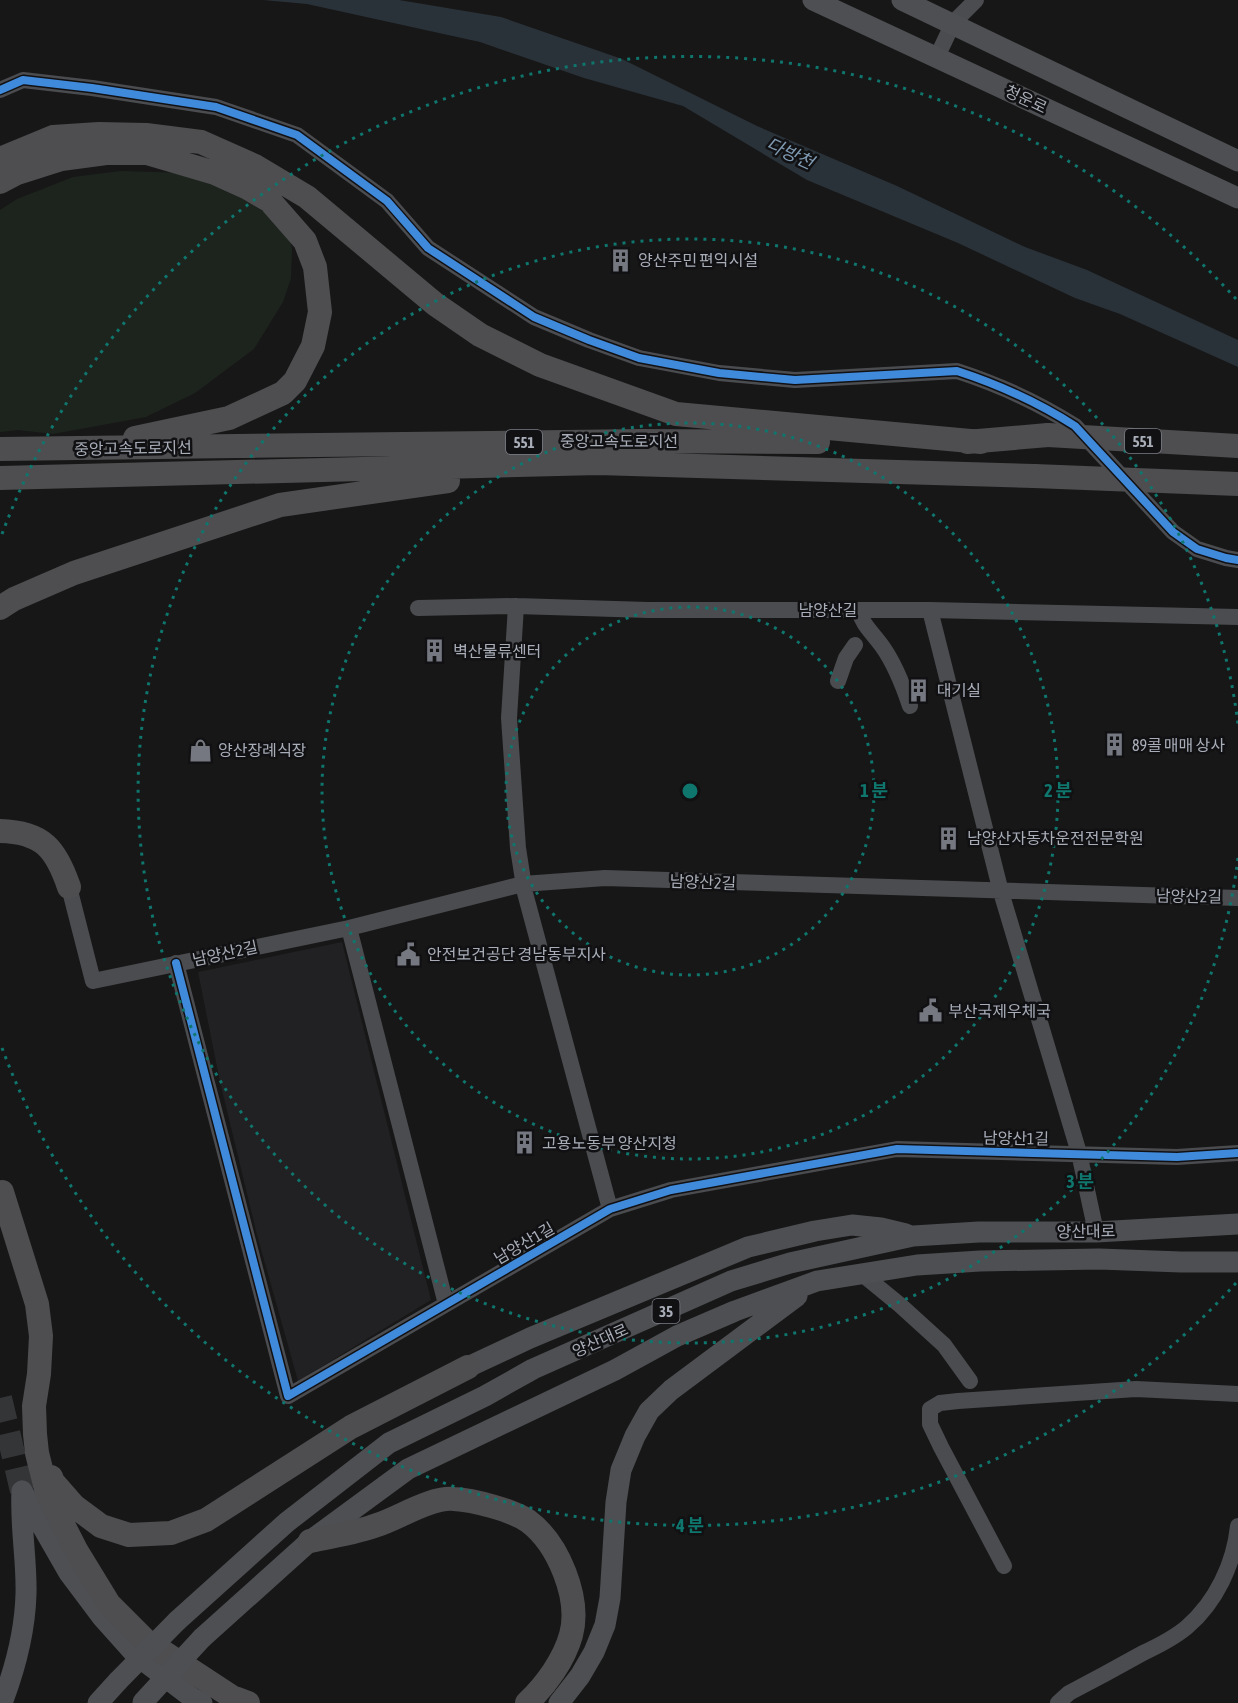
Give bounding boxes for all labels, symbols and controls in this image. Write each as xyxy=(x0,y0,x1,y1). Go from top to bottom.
street label: 청운로 xyxy=(1002,82,1050,117)
water label: 다방천 xyxy=(763,133,819,174)
building icon: 양산주민 편익시설 xyxy=(607,247,633,273)
place label: 양산주민 편익시설 xyxy=(638,251,758,269)
road number: 551 xyxy=(1125,429,1161,453)
road number: 551 xyxy=(506,430,542,454)
street label: 중앙고속도로지선 xyxy=(560,432,678,450)
street label: 중앙고속도로지선 xyxy=(74,438,192,458)
street label: 남양산길 xyxy=(799,601,857,619)
building icon: 벽산물류센터 xyxy=(422,638,448,664)
place label: 벽산물류센터 xyxy=(453,642,541,660)
building icon: 대기실 xyxy=(906,677,932,703)
place label: 대기실 xyxy=(937,681,981,699)
building icon: 89콜 매매 상사 xyxy=(1101,732,1127,758)
place label: 89콜 매매 상사 xyxy=(1132,736,1225,754)
shop icon: 양산장례식장 xyxy=(187,737,213,763)
place label: 양산장례식장 xyxy=(218,741,307,759)
text: 1 분 xyxy=(860,780,888,801)
text: 2 분 xyxy=(1044,780,1072,801)
centre of rings xyxy=(680,781,700,801)
building icon: 남양산자동차운전전문학원 xyxy=(936,825,962,851)
place label: 남양산자동차운전전문학원 xyxy=(967,829,1144,847)
street label: 남양산2길 xyxy=(670,872,736,892)
street label: 남양산2길 xyxy=(1156,886,1222,906)
street label: 남양산2길 xyxy=(191,937,259,969)
public building icon: 안전보건공단 경남동부지사 xyxy=(396,941,422,967)
place label: 안전보건공단 경남동부지사 xyxy=(427,945,606,963)
public building icon: 부산국제우체국 xyxy=(917,998,943,1024)
place label: 부산국제우체국 xyxy=(948,1002,1051,1020)
street label: 남양산1길 xyxy=(983,1128,1049,1148)
building icon: 고용노동부 양산지청 xyxy=(511,1130,537,1156)
place label: 고용노동부 양산지청 xyxy=(542,1134,677,1152)
text: 3 분 xyxy=(1066,1171,1094,1192)
street label: 남양산1길 xyxy=(491,1219,557,1267)
street label: 양산대로 xyxy=(1056,1221,1116,1241)
road number: 35 xyxy=(652,1299,680,1323)
street label: 양산대로 xyxy=(569,1320,631,1360)
text: 4 분 xyxy=(675,1515,704,1536)

